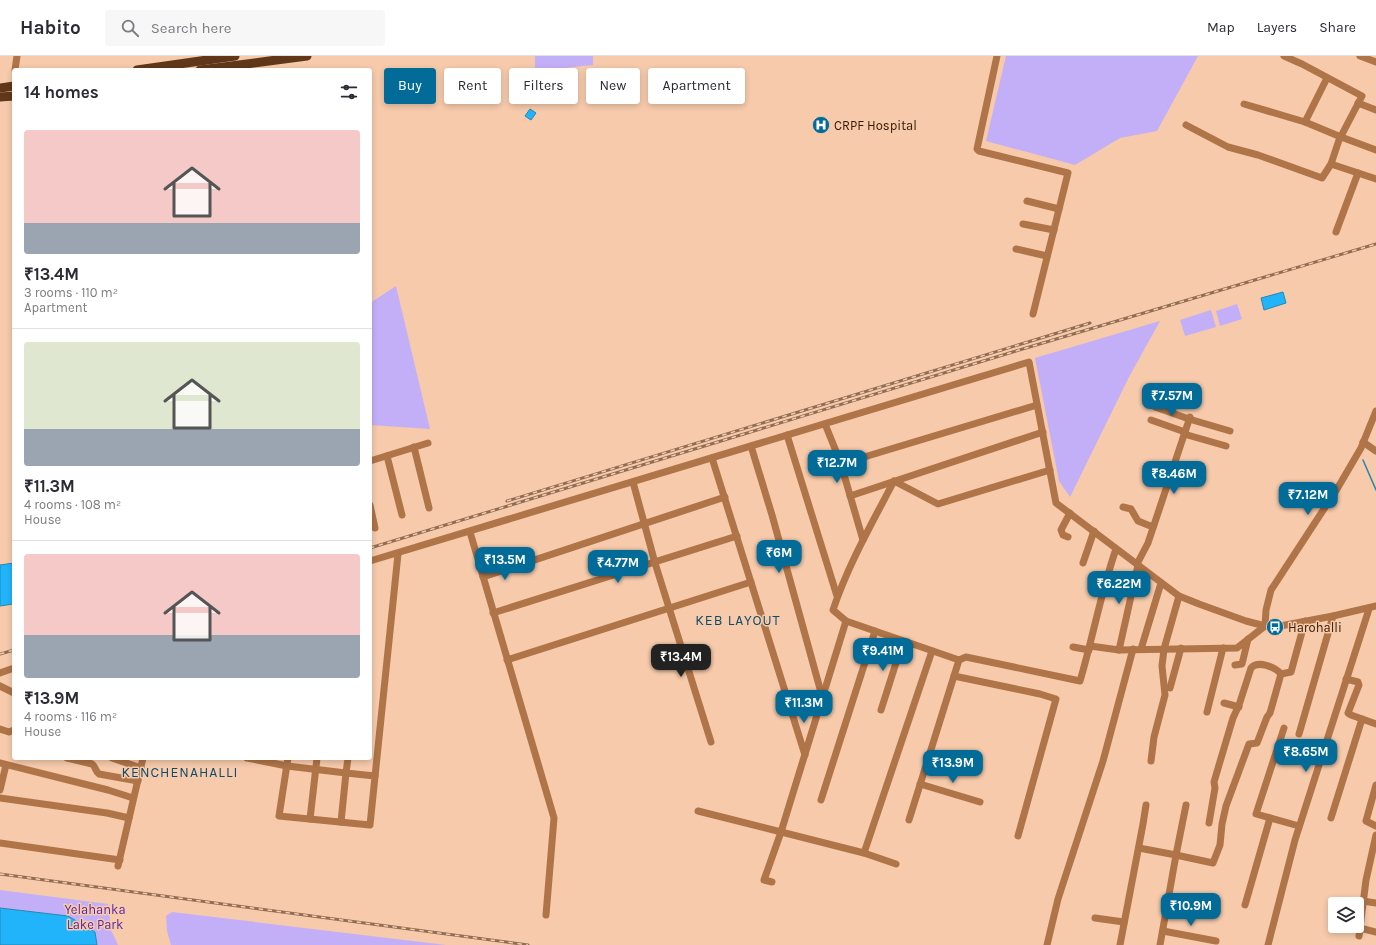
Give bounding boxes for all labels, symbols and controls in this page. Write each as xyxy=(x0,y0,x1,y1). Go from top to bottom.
search box xyxy=(105,10,385,46)
text: Habito xyxy=(20,17,81,39)
icon: search xyxy=(119,17,141,39)
text: Search here xyxy=(151,19,231,37)
text: Map xyxy=(1207,19,1235,36)
text: Layers xyxy=(1257,19,1297,36)
text: Share xyxy=(1319,19,1356,36)
chip: Buy xyxy=(384,68,436,104)
chip: Rent xyxy=(444,68,501,104)
chip: Filters xyxy=(509,68,578,104)
chip: New xyxy=(586,68,640,104)
chip: Apartment xyxy=(648,68,745,104)
icon: filters xyxy=(338,81,360,103)
text: 14 homes xyxy=(24,82,99,102)
hospital icon: CRPF Hospital xyxy=(811,115,831,135)
place label: CRPF Hospital xyxy=(834,118,917,133)
icon: home xyxy=(156,156,228,228)
text: ₹13.4M xyxy=(24,264,79,284)
text: 3 rooms · 110 m² xyxy=(24,285,118,300)
text: Apartment xyxy=(24,300,87,315)
icon: home xyxy=(156,368,228,440)
pin: ₹7.57M xyxy=(1139,383,1205,417)
text: ₹7.57M xyxy=(1151,388,1193,403)
pin: ₹12.7M xyxy=(804,450,870,484)
text: ₹12.7M xyxy=(817,455,857,470)
pin: ₹8.46M xyxy=(1141,461,1207,495)
text: ₹8.46M xyxy=(1151,466,1197,481)
text: ₹11.3M xyxy=(24,476,75,496)
pin: ₹7.12M xyxy=(1275,482,1341,516)
text: ₹7.12M xyxy=(1288,487,1328,502)
text: 4 rooms · 108 m² xyxy=(24,497,121,512)
text: House xyxy=(24,512,61,527)
pin: ₹6M xyxy=(760,540,798,574)
text: ₹6M xyxy=(766,545,792,560)
pin: ₹13.5M xyxy=(472,547,538,581)
pin: ₹4.77M xyxy=(585,550,651,584)
text: ₹13.5M xyxy=(484,552,526,567)
text: ₹4.77M xyxy=(597,555,639,570)
pin: ₹6.22M xyxy=(1086,571,1152,605)
text: ₹6.22M xyxy=(1096,576,1142,591)
icon: home xyxy=(156,580,228,652)
district label: KEB LAYOUT xyxy=(695,612,781,629)
bus stop icon: Harohalli xyxy=(1265,617,1285,637)
place label: Harohalli xyxy=(1288,620,1342,635)
pin: ₹9.41M xyxy=(850,638,916,672)
text: ₹9.41M xyxy=(862,643,904,658)
pin: ₹13.4M xyxy=(648,644,714,678)
text: ₹13.4M xyxy=(660,649,702,664)
text: ₹13.9M xyxy=(24,688,79,708)
pin: ₹11.3M xyxy=(771,690,837,724)
text: ₹11.3M xyxy=(785,695,823,710)
text: 4 rooms · 116 m² xyxy=(24,709,117,724)
text: House xyxy=(24,724,61,739)
pin: ₹8.65M xyxy=(1273,739,1339,773)
text: ₹8.65M xyxy=(1283,744,1329,759)
pin: ₹13.9M xyxy=(920,750,986,784)
text: ₹13.9M xyxy=(932,755,974,770)
district label: KENCHENAHALLI xyxy=(122,764,238,781)
pin: ₹10.9M xyxy=(1158,893,1224,927)
map controls xyxy=(1328,897,1364,933)
button: layers xyxy=(1328,897,1364,933)
text: ₹10.9M xyxy=(1170,898,1212,913)
park label: Yelahanka Lake Park xyxy=(64,902,126,932)

